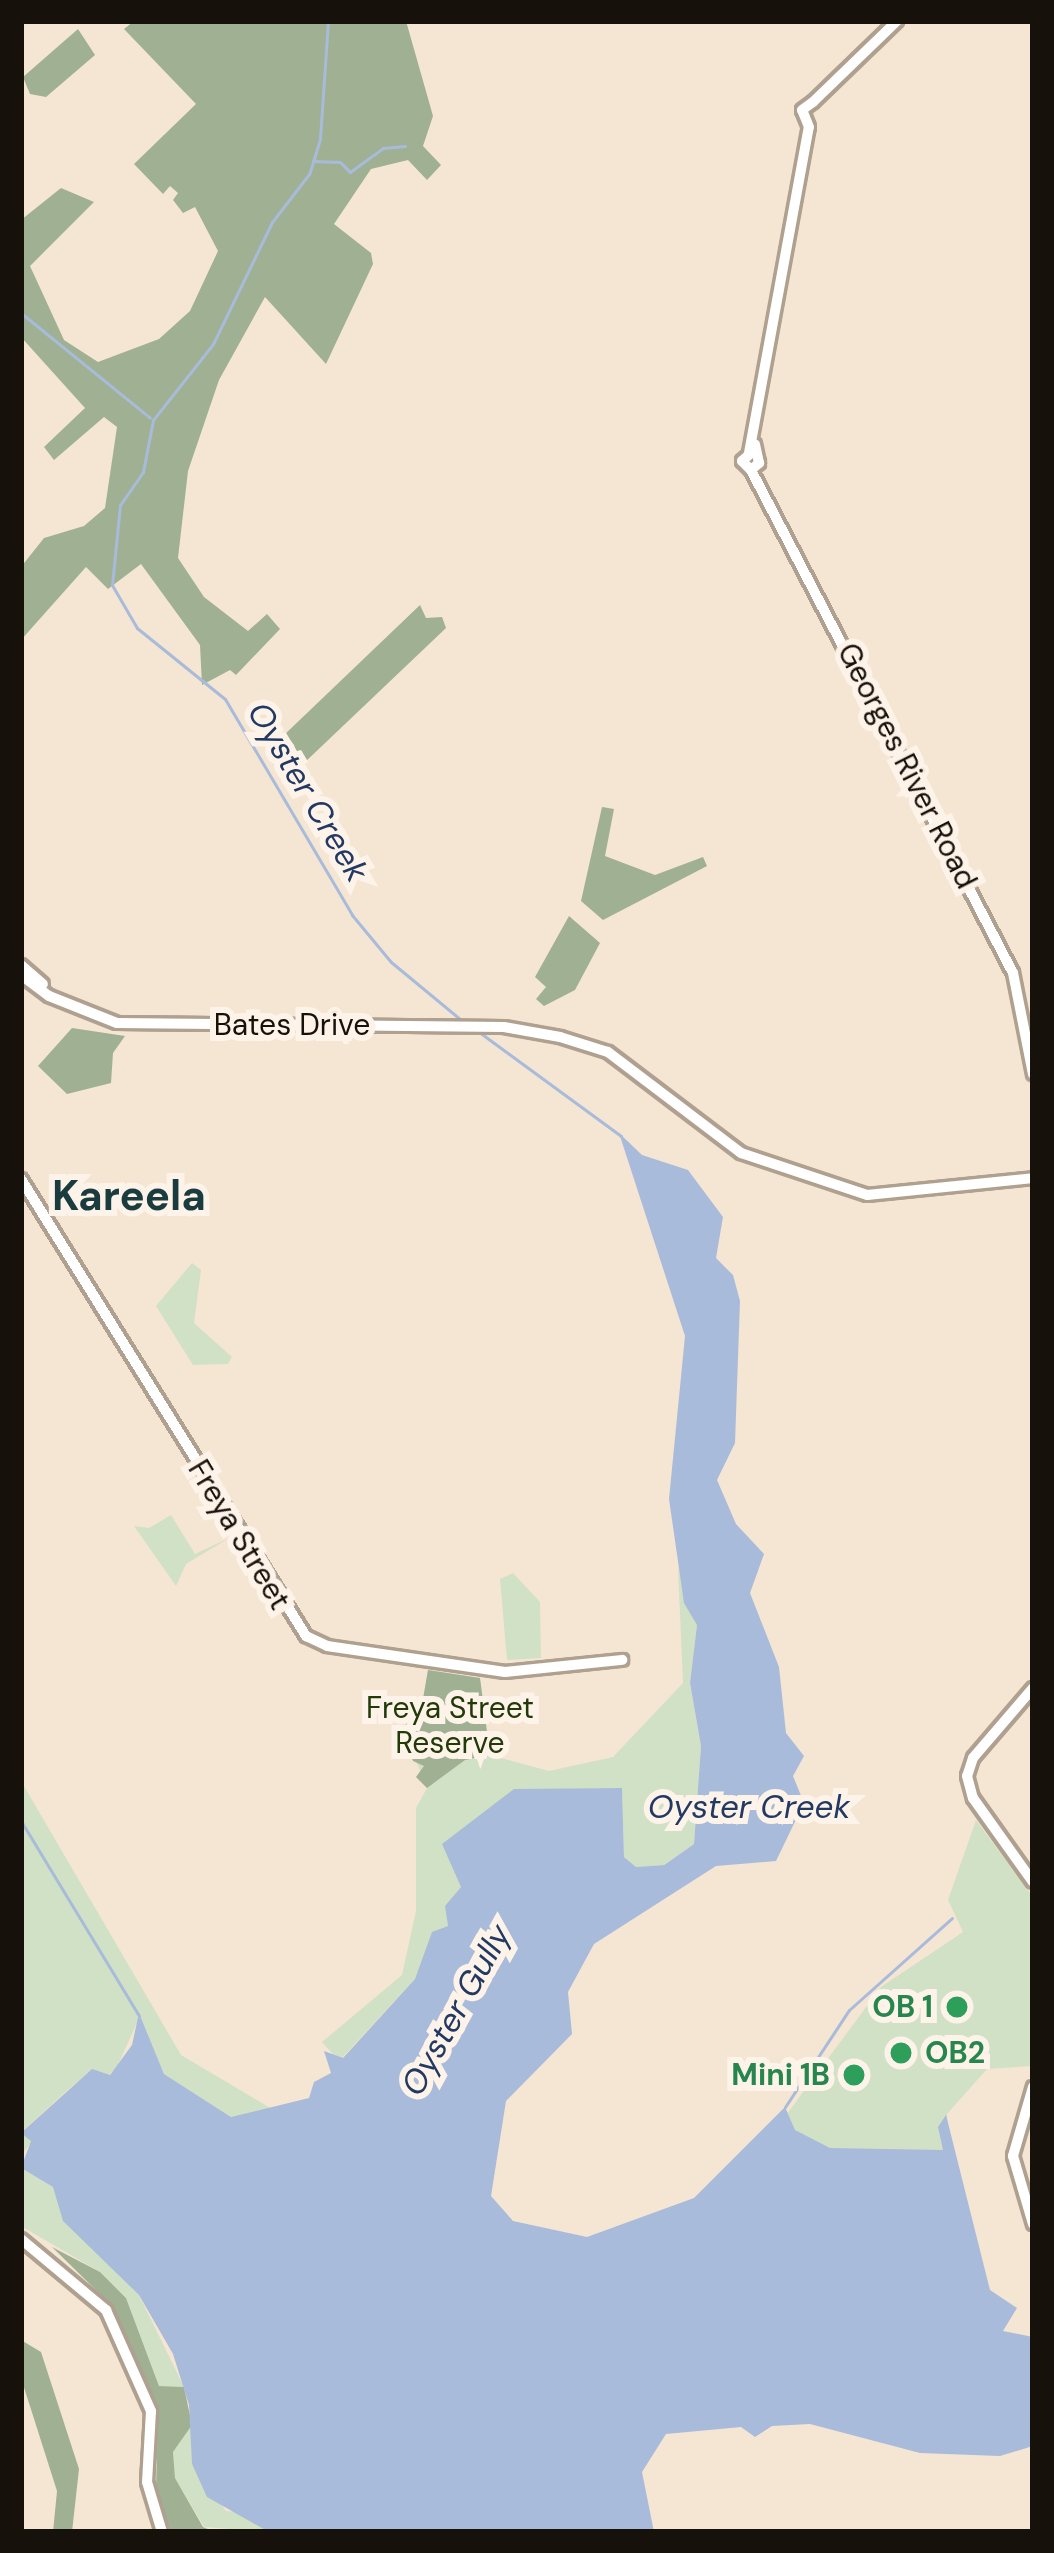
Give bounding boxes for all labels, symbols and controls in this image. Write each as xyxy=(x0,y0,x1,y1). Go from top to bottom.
street label: Georges River Road xyxy=(830,637,984,895)
water label: Oyster Creek xyxy=(239,695,377,889)
street label: Bates Drive xyxy=(214,1007,370,1043)
district label: Kareela xyxy=(52,1171,206,1221)
street label: Freya Street xyxy=(180,1454,298,1616)
park label: Freya Street Reserve xyxy=(366,1690,534,1760)
water label: Oyster Creek xyxy=(648,1787,850,1827)
water label: Oyster Gully xyxy=(393,1917,519,2103)
place label: OB 1 xyxy=(872,1989,933,2025)
marker: OB 1 xyxy=(944,1994,970,2020)
place label: OB2 xyxy=(925,2035,985,2071)
marker: OB2 xyxy=(888,2040,914,2066)
place label: Mini 1B xyxy=(731,2057,830,2093)
marker: Mini 1B xyxy=(841,2062,867,2088)

